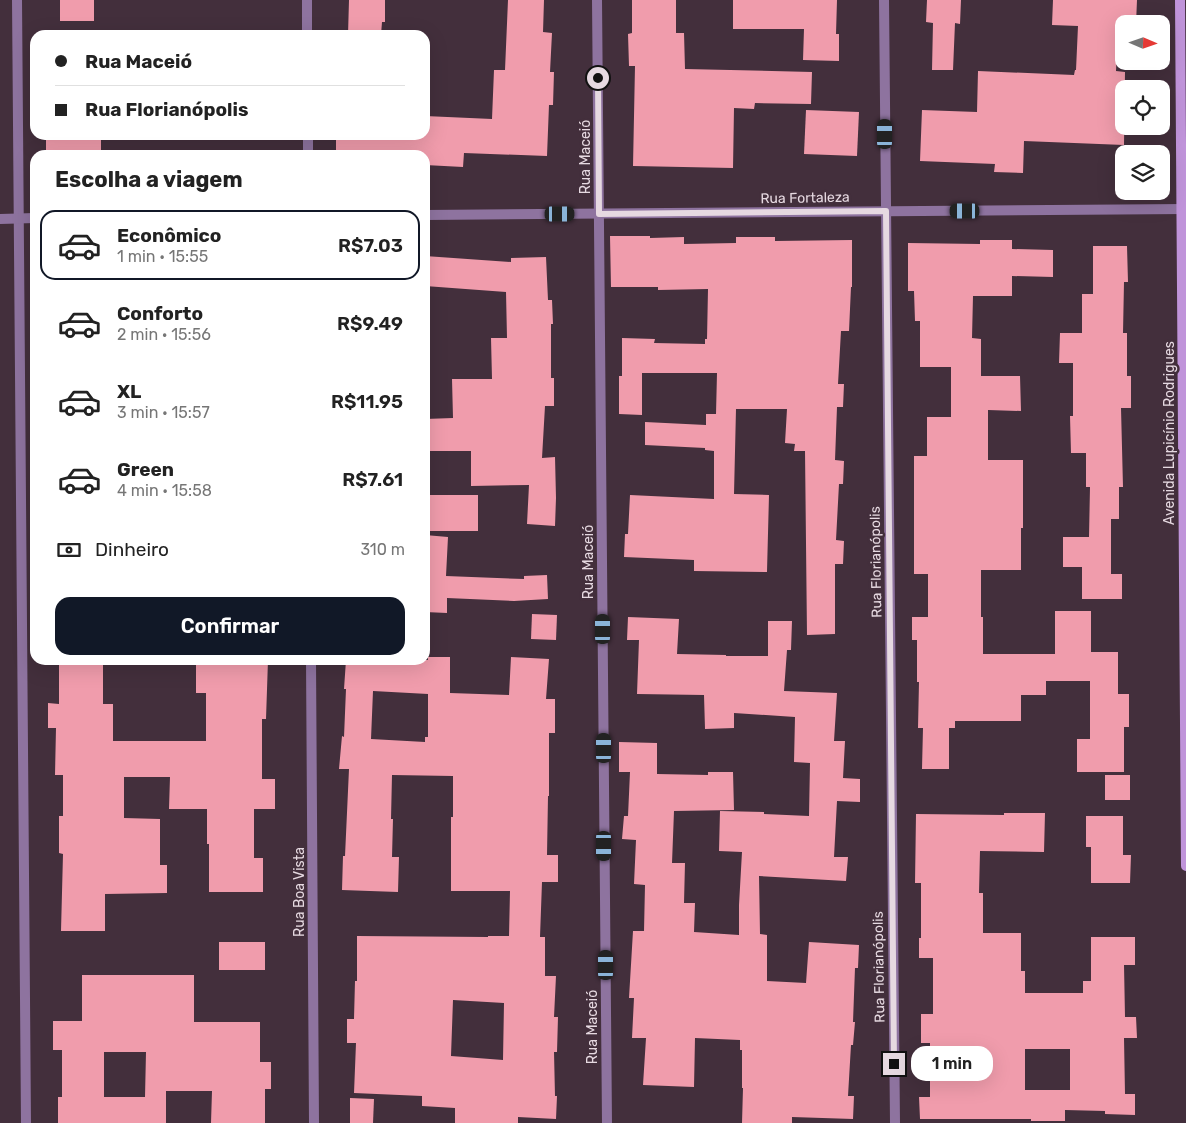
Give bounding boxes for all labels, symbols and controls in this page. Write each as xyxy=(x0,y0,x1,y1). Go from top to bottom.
north arrow xyxy=(1115,15,1170,70)
map controls xyxy=(1115,15,1170,200)
text: Rua Maceió xyxy=(85,50,192,73)
route start xyxy=(587,67,609,89)
button: locate xyxy=(1115,80,1170,135)
text: Rua Florianópolis xyxy=(85,98,248,121)
car xyxy=(877,119,892,149)
street label: Rua Maceió xyxy=(577,120,594,194)
button: layers xyxy=(1115,145,1170,200)
text: Escolha a viagem xyxy=(55,166,243,193)
street label: Rua Fortaleza xyxy=(760,189,850,207)
car xyxy=(950,204,980,219)
car xyxy=(545,207,575,222)
icon: car xyxy=(57,223,102,268)
text: Econômico xyxy=(117,224,221,247)
text: R$7.03 xyxy=(338,234,403,257)
text: 1 min · 15:55 xyxy=(117,247,208,266)
icon: car xyxy=(57,301,102,346)
text: Conforto xyxy=(117,302,203,325)
text: R$9.49 xyxy=(337,312,403,335)
text: 2 min · 15:56 xyxy=(117,325,211,344)
street label: Avenida Lupicínio Rodrigues xyxy=(1161,341,1178,525)
icon: car xyxy=(57,379,102,424)
text: XL xyxy=(117,380,141,403)
text: R$11.95 xyxy=(331,390,403,413)
text: 3 min · 15:57 xyxy=(117,403,210,422)
icon: car xyxy=(57,457,102,502)
text: Green xyxy=(117,458,174,481)
text: R$7.61 xyxy=(342,468,403,491)
text: 4 min · 15:58 xyxy=(117,481,212,500)
street label: Rua Florianópolis xyxy=(867,506,885,618)
street label: Rua Maceió xyxy=(580,525,597,599)
icon: cash xyxy=(55,536,83,564)
text: Dinheiro xyxy=(95,538,169,561)
text: 310 m xyxy=(361,540,405,559)
button: Confirmar xyxy=(55,597,405,655)
car xyxy=(595,614,610,644)
car xyxy=(596,733,611,763)
car xyxy=(596,831,611,861)
street label: Rua Boa Vista xyxy=(291,847,308,937)
street label: Rua Florianópolis xyxy=(870,911,888,1023)
car xyxy=(598,950,613,980)
street label: Rua Maceió xyxy=(584,990,601,1064)
callout: 1 min xyxy=(912,1046,994,1082)
route end xyxy=(883,1053,905,1075)
text: 1 min xyxy=(932,1054,972,1073)

